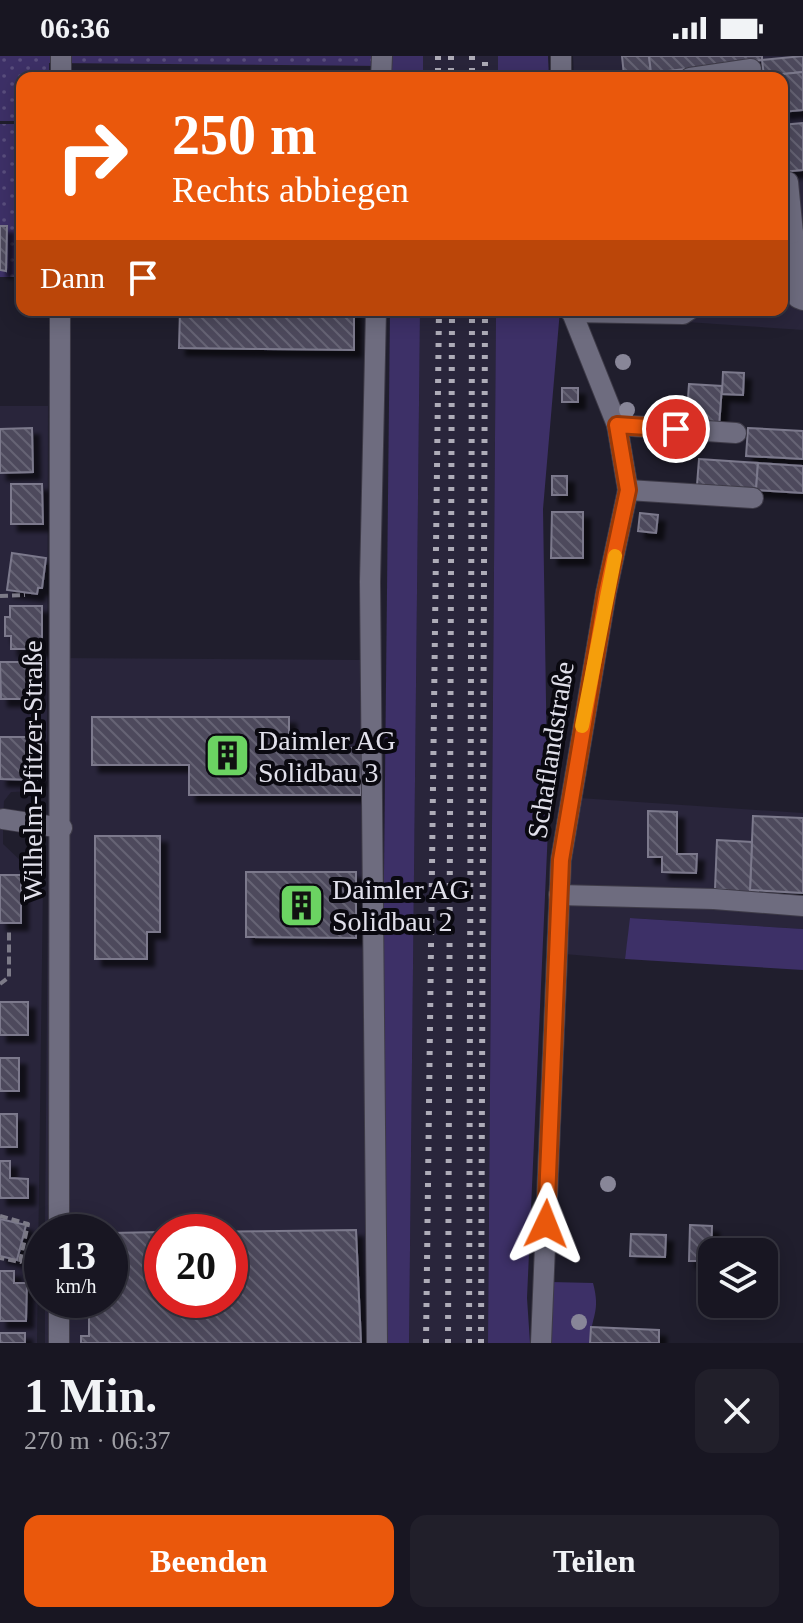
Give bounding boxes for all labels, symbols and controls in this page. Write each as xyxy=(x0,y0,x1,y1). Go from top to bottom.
text: 06:36 xyxy=(40,11,110,44)
icon: right xyxy=(40,104,144,208)
text: 250 m xyxy=(172,104,317,166)
text: Rechts abbiegen xyxy=(172,170,409,210)
icon: arrive xyxy=(121,256,165,300)
text: Dann xyxy=(40,261,105,294)
pin xyxy=(642,395,710,463)
icon: arrive xyxy=(654,407,698,451)
street label: Wilhelm-Pfitzer-Straße xyxy=(17,640,48,902)
street label: Schaflandstraße xyxy=(521,659,580,841)
place label: Daimler AG Solidbau 3 xyxy=(258,725,396,788)
building icon: Daimler AG Solidbau 3 xyxy=(203,732,251,780)
place label: Daimler AG Solidbau 2 xyxy=(332,874,470,937)
building icon: Daimler AG Solidbau 2 xyxy=(277,881,325,929)
position arrow xyxy=(504,1182,588,1266)
speed limit sign: 20 xyxy=(144,1214,248,1318)
text: 13 xyxy=(56,1233,96,1278)
map controls xyxy=(698,1238,778,1318)
button: layers xyxy=(698,1238,778,1318)
text: km/h xyxy=(55,1275,97,1297)
text: 1 Min. xyxy=(24,1369,157,1422)
button: close xyxy=(695,1369,779,1453)
text: 270 m · 06:37 xyxy=(24,1426,171,1455)
button: Beenden xyxy=(24,1515,394,1607)
button: Teilen xyxy=(410,1515,779,1607)

